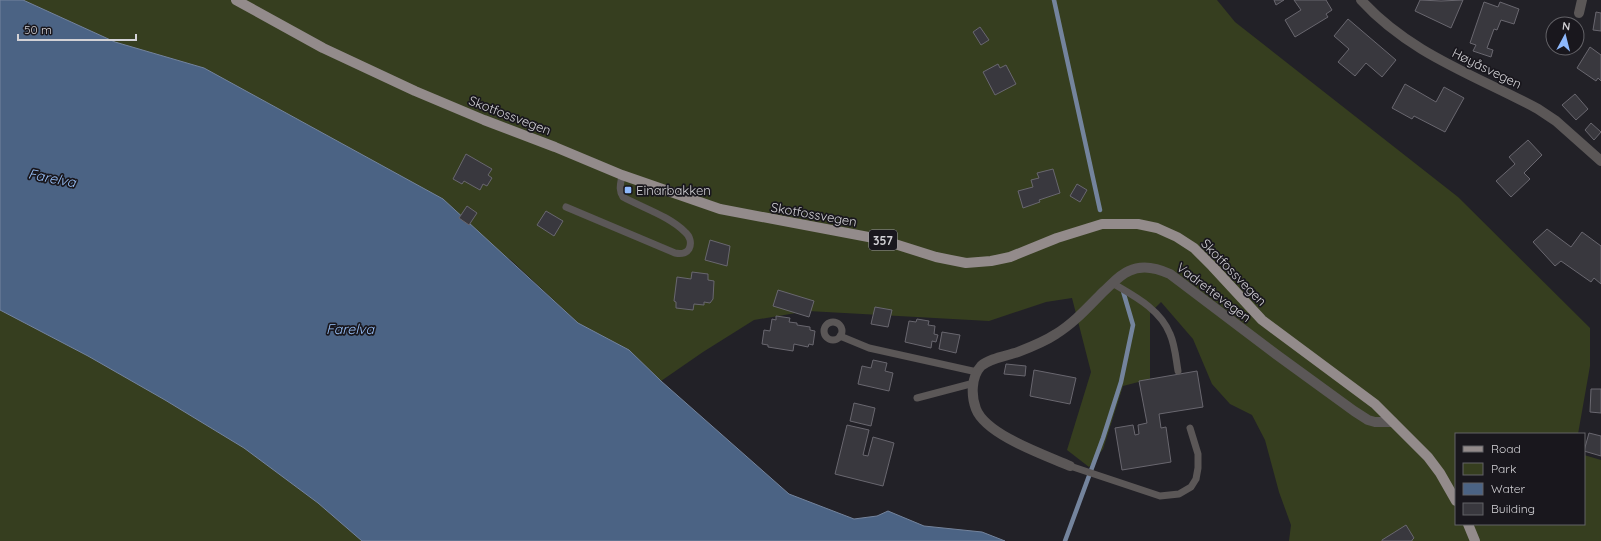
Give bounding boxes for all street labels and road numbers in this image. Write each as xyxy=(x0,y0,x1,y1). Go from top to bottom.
street label: Høyåsvegen xyxy=(1450,44,1524,92)
street label: Skotfossvegen xyxy=(467,92,553,138)
street label: Skotfossvegen xyxy=(770,199,858,229)
road number: 357 xyxy=(869,230,897,250)
street label: Skotfossvegen xyxy=(1198,235,1270,309)
street label: Vadrettevegen xyxy=(1174,259,1254,325)

